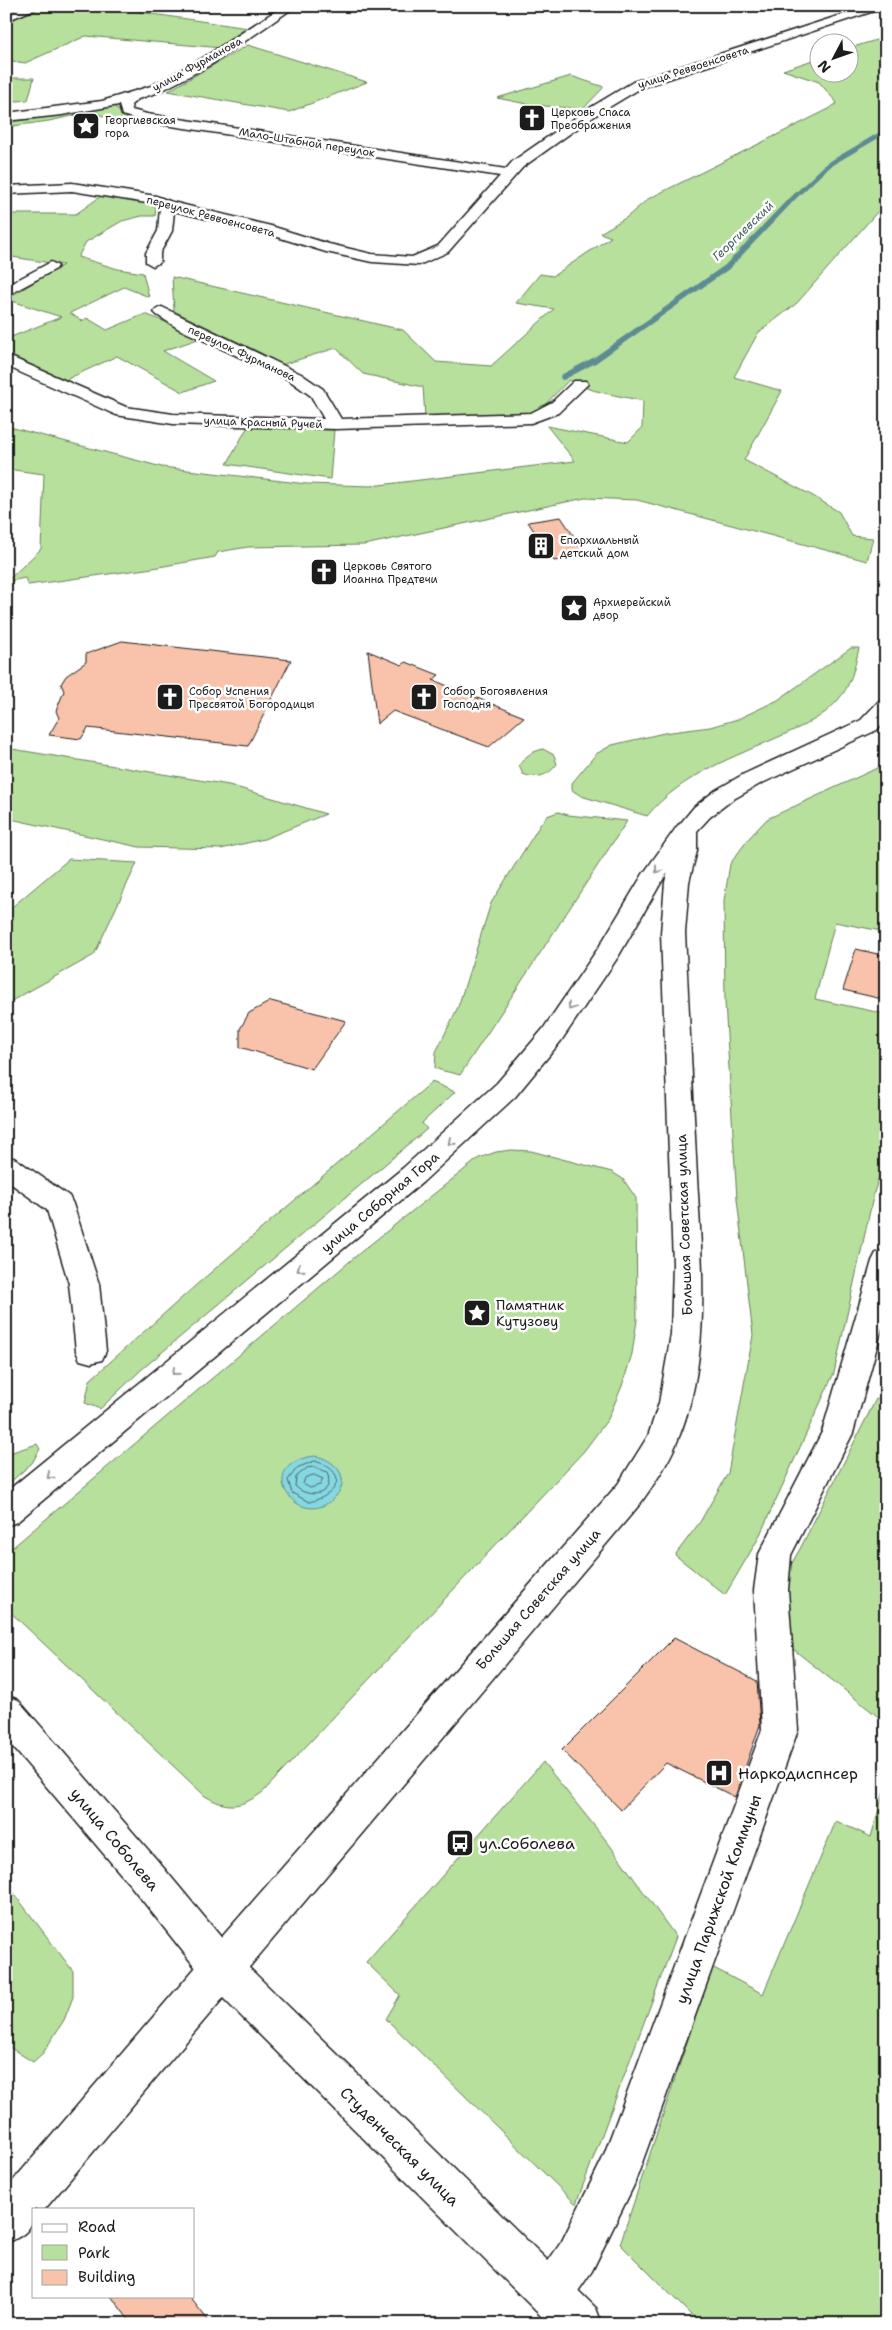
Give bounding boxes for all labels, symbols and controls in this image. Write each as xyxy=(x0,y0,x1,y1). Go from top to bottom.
north arrow xyxy=(810,32,860,82)
street label: улица Фурманова xyxy=(150,33,245,95)
street label: улица Реввоенсовета xyxy=(636,42,751,93)
text: N xyxy=(814,56,835,77)
church icon: Церковь Спаса Преображения xyxy=(517,103,547,133)
place label: Церковь Спаса Преображения xyxy=(551,105,631,133)
place icon: Георгиевская гора xyxy=(71,111,101,141)
place label: Георгиевская гора xyxy=(105,113,176,141)
street label: Мало-Штабной переулок xyxy=(238,124,376,161)
street label: переулок Реввоенсовета xyxy=(145,192,277,241)
water label: Георгиевский xyxy=(709,198,777,264)
street label: переулок Фурманова xyxy=(186,322,298,385)
street label: улица Красный Ручей xyxy=(203,413,323,432)
building icon: Епархиальный детский дом xyxy=(526,531,556,561)
place label: Епархиальный детский дом xyxy=(560,533,639,561)
church icon: Церковь Святого Иоанна Предтечи xyxy=(309,557,339,587)
place label: Церковь Святого Иоанна Предтечи xyxy=(343,559,438,587)
place icon: Архиерейский двор xyxy=(559,593,589,623)
place label: Архиерейский двор xyxy=(593,595,671,623)
church icon: Собор Успения Пресвятой Богородицы xyxy=(155,682,185,712)
church icon: Собор Богоявления Господня xyxy=(409,682,439,712)
place label: Собор Успения Пресвятой Богородицы xyxy=(189,684,315,712)
place label: Собор Богоявления Господня xyxy=(443,684,548,712)
one-way arrow xyxy=(655,864,664,874)
one-way arrow xyxy=(568,1001,577,1011)
street label: Большая Советская улица xyxy=(672,1134,696,1316)
one-way arrow xyxy=(448,1136,457,1145)
street label: улица Соборная Гора xyxy=(317,1147,443,1257)
one-way arrow xyxy=(297,1263,306,1271)
place label: Памятник Кутузову xyxy=(496,1296,565,1330)
place icon: Памятник Кутузову xyxy=(462,1298,492,1328)
one-way arrow xyxy=(172,1367,181,1375)
one-way arrow xyxy=(46,1470,55,1479)
street label: Большая Советская улица xyxy=(472,1524,605,1673)
hospital icon: Наркодиспнсер xyxy=(704,1758,734,1788)
place label: Наркодиспнсер xyxy=(738,1763,858,1784)
street label: улица Соболева xyxy=(65,1783,164,1895)
street label: улица Парижской Коммуны xyxy=(671,1792,766,2007)
bus stop icon: ул.Соболева xyxy=(445,1828,475,1858)
place label: ул.Соболева xyxy=(479,1833,575,1854)
street label: Студенческая улица xyxy=(335,2082,464,2211)
legend xyxy=(32,2208,195,2298)
text: Road xyxy=(78,2217,116,2237)
text: Park xyxy=(78,2243,110,2263)
text: Building xyxy=(78,2267,135,2287)

